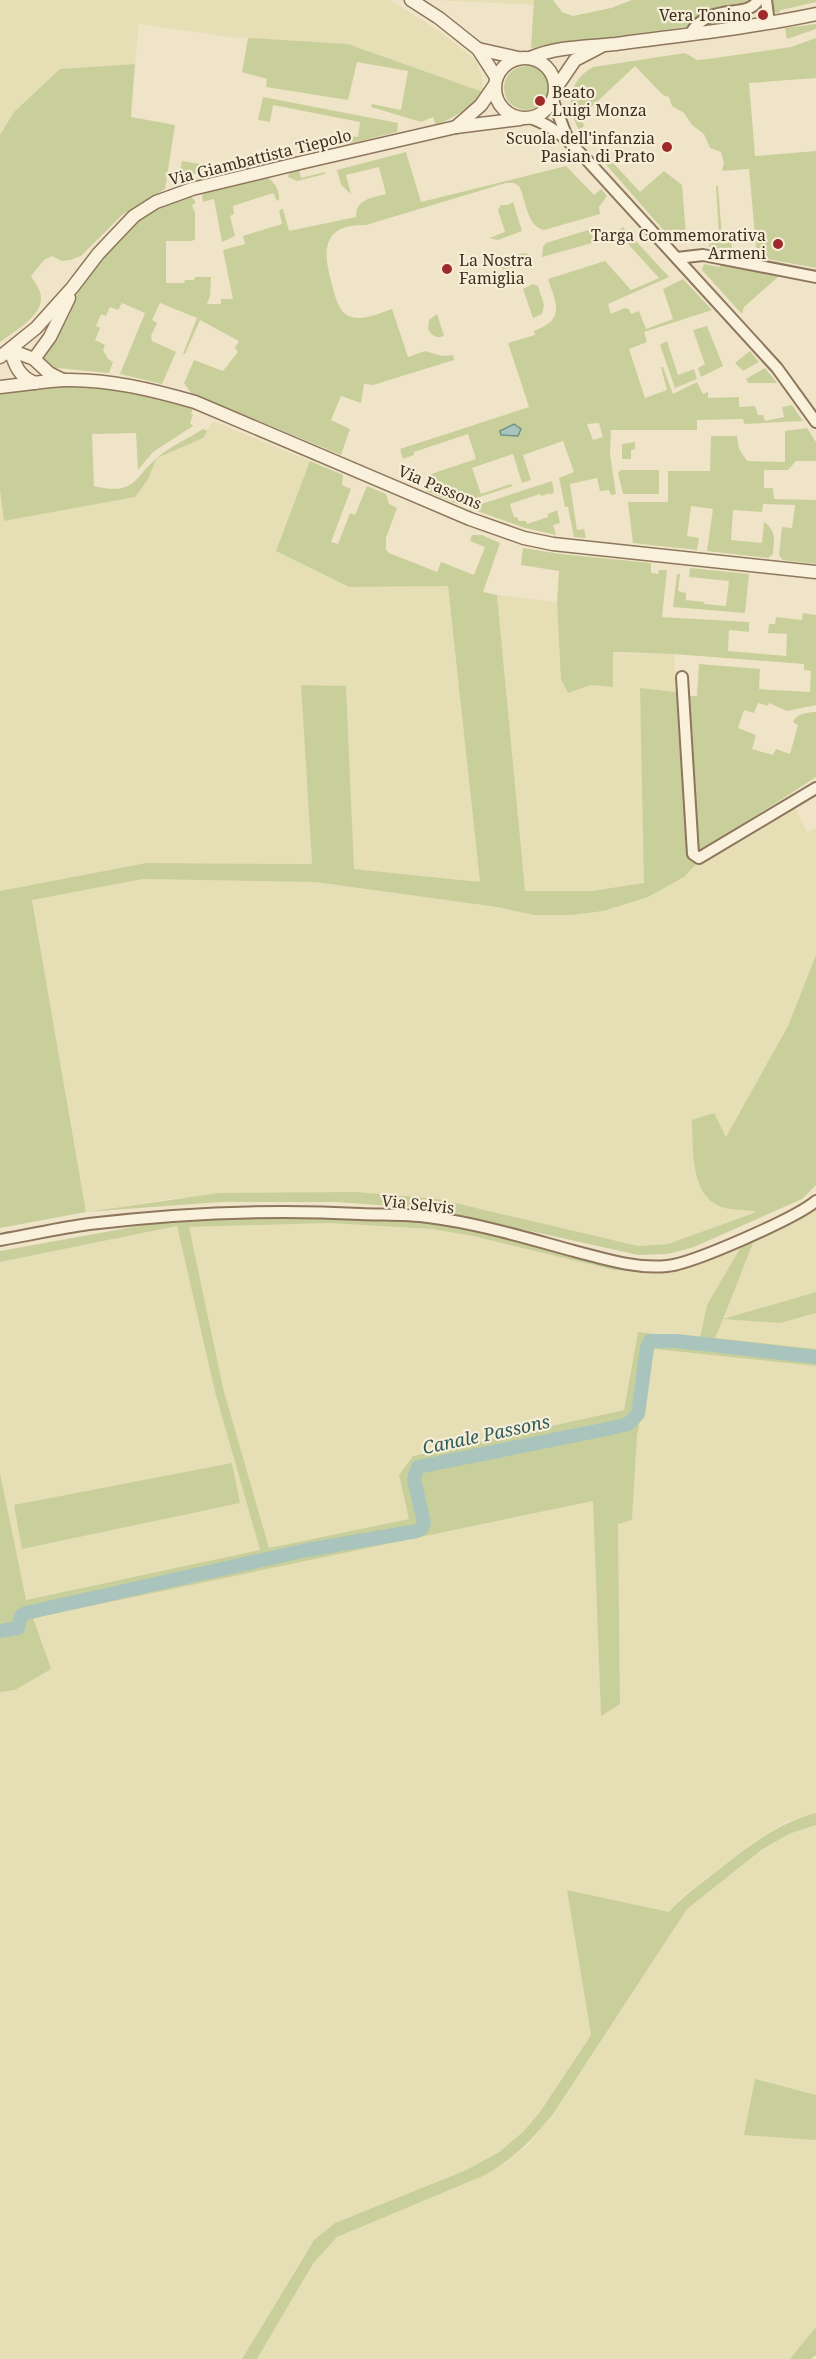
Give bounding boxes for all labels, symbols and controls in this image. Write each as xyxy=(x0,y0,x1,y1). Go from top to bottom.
place label: Vera Tonino xyxy=(659,4,751,26)
marker: Vera Tonino xyxy=(756,8,770,22)
place label: Beato Luigi Monza xyxy=(552,81,647,121)
marker: Beato Luigi Monza xyxy=(533,94,547,108)
street label: Via Giambattista Tiepolo xyxy=(166,124,354,190)
place label: Scuola dell'infanzia Pasian di Prato xyxy=(506,127,655,167)
marker: Scuola dell'infanzia Pasian di Prato xyxy=(660,140,674,154)
place label: Targa Commemorativa Armeni xyxy=(591,224,766,264)
marker: Targa Commemorativa Armeni xyxy=(771,237,785,251)
place label: La Nostra Famiglia xyxy=(459,249,533,289)
marker: La Nostra Famiglia xyxy=(440,262,454,276)
street label: Via Passons xyxy=(395,459,485,515)
street label: Via Selvis xyxy=(381,1189,455,1219)
water label: Canale Passons xyxy=(420,1409,552,1459)

